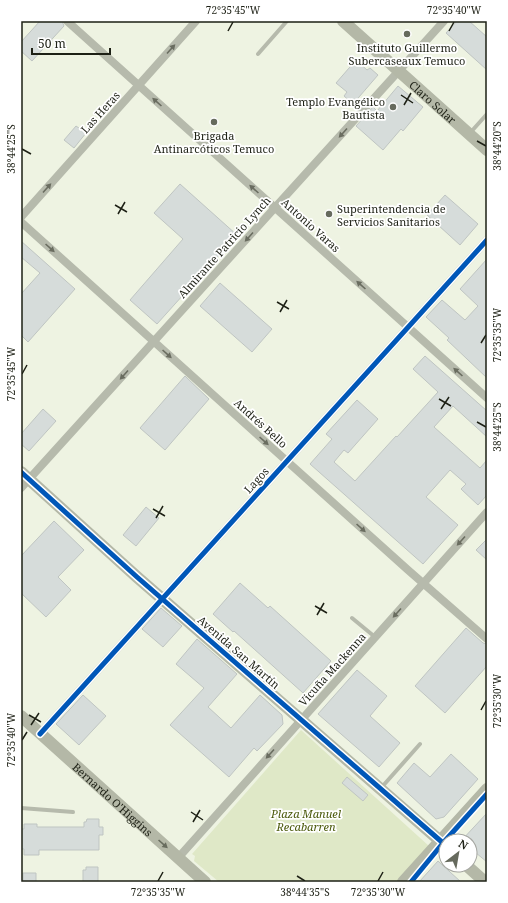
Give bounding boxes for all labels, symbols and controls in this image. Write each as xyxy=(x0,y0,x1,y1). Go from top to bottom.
text: 72°35'45"W xyxy=(206,3,261,17)
text: 72°35'40"W xyxy=(427,3,482,17)
marker: Instituto Guillermo Subercaseaux Temuco xyxy=(402,29,412,39)
scale bar xyxy=(32,30,110,56)
text: 50 m xyxy=(38,35,66,52)
place label: Instituto Guillermo Subercaseaux Temuco xyxy=(349,40,465,68)
one-way arrow xyxy=(166,44,176,54)
street label: Claro Solar xyxy=(407,77,460,127)
street label: Las Heras xyxy=(77,88,123,136)
place label: Templo Evangélico Bautista xyxy=(286,94,385,122)
one-way arrow xyxy=(153,98,162,107)
marker: Templo Evangélico Bautista xyxy=(388,102,398,112)
marker: Brigada Antinarcóticos Temuco xyxy=(209,117,219,127)
text: 38°44'20"S xyxy=(490,121,504,171)
text: 38°44'25"S xyxy=(4,124,18,174)
place label: Brigada Antinarcóticos Temuco xyxy=(154,128,274,156)
one-way arrow xyxy=(338,128,348,138)
one-way arrow xyxy=(42,183,52,193)
one-way arrow xyxy=(249,184,259,194)
street label: Almirante Patricio Lynch xyxy=(174,193,274,301)
street label: Antonio Varas xyxy=(278,195,344,255)
place label: Superintendencia de Servicios Sanitarios xyxy=(337,201,446,229)
marker: Superintendencia de Servicios Sanitarios xyxy=(324,209,334,219)
one-way arrow xyxy=(245,232,254,241)
one-way arrow xyxy=(45,243,55,253)
one-way arrow xyxy=(356,280,366,290)
text: 72°35'35"W xyxy=(490,307,504,362)
text: 72°35'45"W xyxy=(4,346,18,401)
one-way arrow xyxy=(162,349,173,358)
one-way arrow xyxy=(453,367,463,377)
one-way arrow xyxy=(120,369,129,380)
street label: Andrés Bello xyxy=(231,395,291,451)
text: 38°44'25"S xyxy=(490,402,504,452)
one-way arrow xyxy=(259,436,269,445)
street label: Lagos xyxy=(240,464,272,496)
one-way arrow xyxy=(356,523,366,532)
one-way arrow xyxy=(457,537,466,546)
one-way arrow xyxy=(393,608,402,617)
street label: Avenida San Martín xyxy=(195,612,283,692)
street label: Vicuña Mackenna xyxy=(295,629,369,709)
text: 72°35'30"W xyxy=(490,673,504,728)
text: 72°35'40"W xyxy=(4,712,18,767)
one-way arrow xyxy=(266,749,275,759)
street label: Bernardo O'Higgins xyxy=(70,759,156,839)
park label: Plaza Manuel Recabarren xyxy=(270,806,342,834)
north arrow xyxy=(438,833,478,873)
text: N xyxy=(456,835,471,853)
one-way arrow xyxy=(158,840,168,849)
text: 72°35'35"W xyxy=(131,885,186,899)
text: 38°44'35"S xyxy=(280,885,330,899)
text: 72°35'30"W xyxy=(351,885,406,899)

